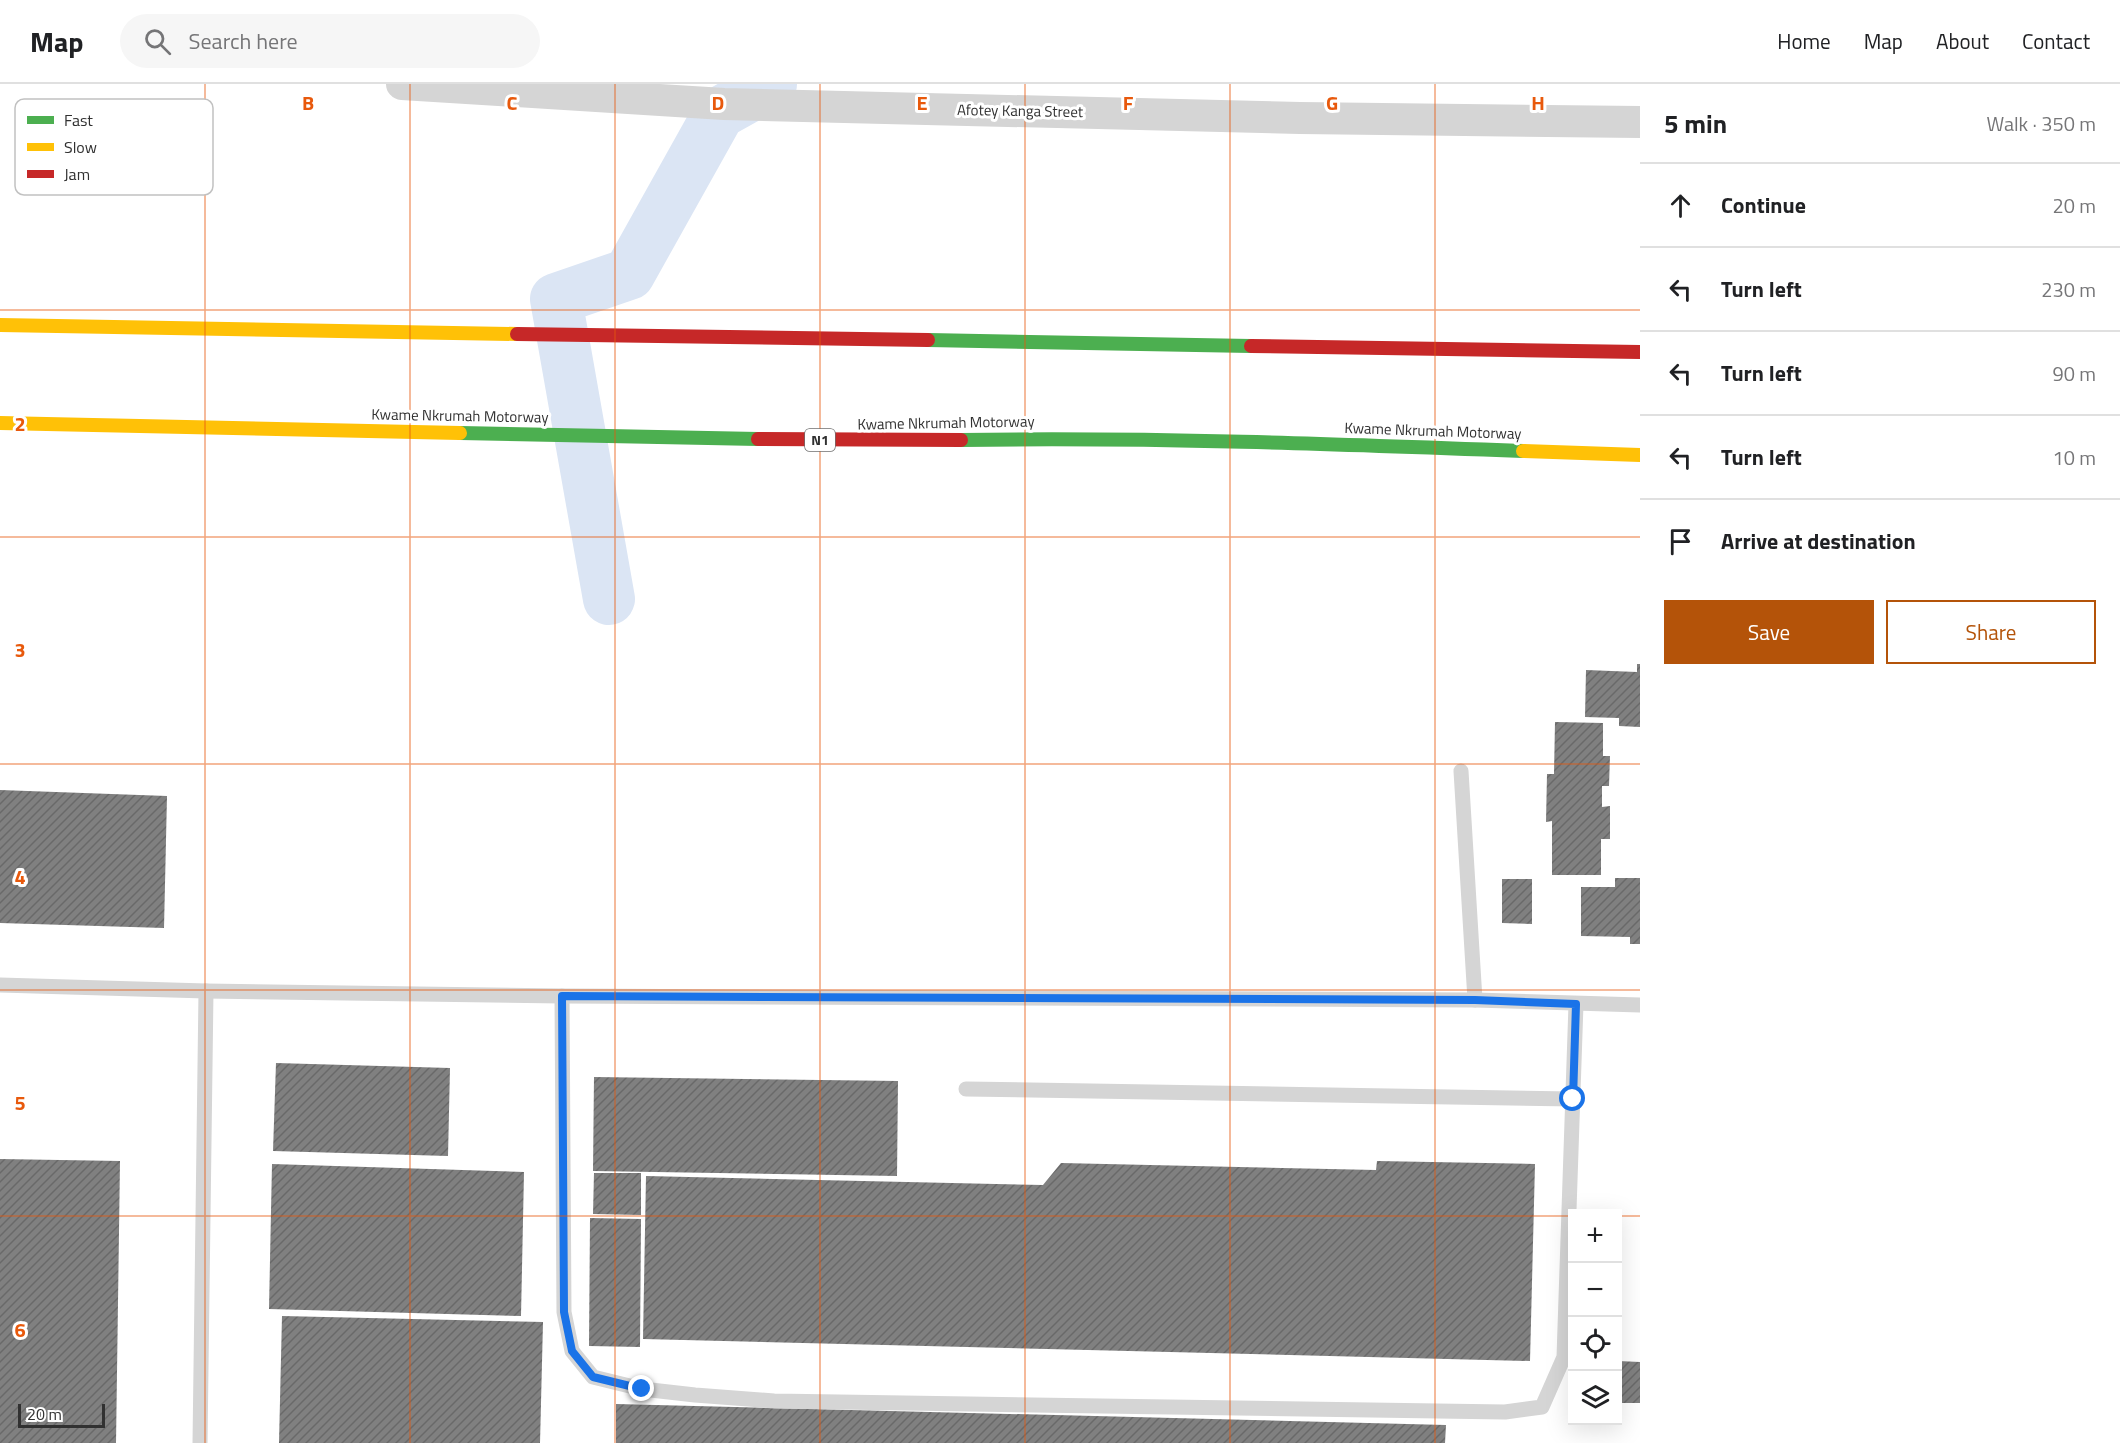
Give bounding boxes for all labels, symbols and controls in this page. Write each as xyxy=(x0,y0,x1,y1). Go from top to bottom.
search box xyxy=(120,14,540,68)
text: Map xyxy=(30,20,84,63)
text: Search here xyxy=(189,24,298,58)
icon: search xyxy=(141,25,174,58)
text: Home xyxy=(1777,25,1831,57)
text: Map xyxy=(1864,25,1903,57)
text: About xyxy=(1936,25,1989,57)
text: Contact xyxy=(2022,25,2090,57)
text: B xyxy=(302,87,314,118)
text: C xyxy=(507,87,518,118)
text: D xyxy=(712,87,724,118)
text: E xyxy=(916,87,928,118)
text: F xyxy=(1123,87,1134,118)
text: G xyxy=(1326,87,1338,118)
text: H xyxy=(1531,87,1545,118)
street label: Afotey Kanga Street xyxy=(957,98,1084,123)
legend xyxy=(15,99,213,195)
text: 5 min xyxy=(1664,104,1727,143)
text: Fast xyxy=(64,108,93,132)
text: Walk · 350 m xyxy=(1987,108,2096,139)
text: Slow xyxy=(64,135,97,159)
text: Jam xyxy=(64,162,90,186)
text: Continue xyxy=(1721,188,1806,222)
icon: ahead xyxy=(1664,189,1697,222)
text: 20 m xyxy=(2052,190,2096,221)
text: Turn left xyxy=(1721,272,1802,306)
icon: left xyxy=(1664,273,1697,306)
text: 230 m xyxy=(2041,274,2096,305)
text: Turn left xyxy=(1721,356,1802,390)
icon: left xyxy=(1664,357,1697,390)
text: 90 m xyxy=(2052,358,2096,389)
street label: Kwame Nkrumah Motorway xyxy=(371,402,549,429)
text: 2 xyxy=(14,408,26,439)
street label: Kwame Nkrumah Motorway xyxy=(857,409,1035,436)
street label: Kwame Nkrumah Motorway xyxy=(1344,416,1522,445)
road number: N1 xyxy=(805,429,835,451)
text: Turn left xyxy=(1721,440,1802,474)
icon: left xyxy=(1664,441,1697,474)
text: 10 m xyxy=(2052,442,2096,473)
text: Arrive at destination xyxy=(1721,524,1916,558)
icon: arrive xyxy=(1664,525,1697,558)
button: Save xyxy=(1664,600,1874,664)
button: Share xyxy=(1886,600,2096,664)
text: 3 xyxy=(14,634,26,665)
text: 4 xyxy=(14,861,26,892)
route start xyxy=(1559,1085,1585,1111)
text: 5 xyxy=(14,1087,26,1118)
map controls xyxy=(1568,1209,1622,1425)
button: + xyxy=(1568,1209,1622,1263)
button: − xyxy=(1568,1263,1622,1317)
text: 6 xyxy=(14,1314,26,1345)
button: locate xyxy=(1568,1317,1622,1371)
button: layers xyxy=(1568,1371,1622,1425)
route end xyxy=(628,1375,654,1401)
scale bar xyxy=(18,1401,105,1428)
text: 20 m xyxy=(27,1402,62,1426)

